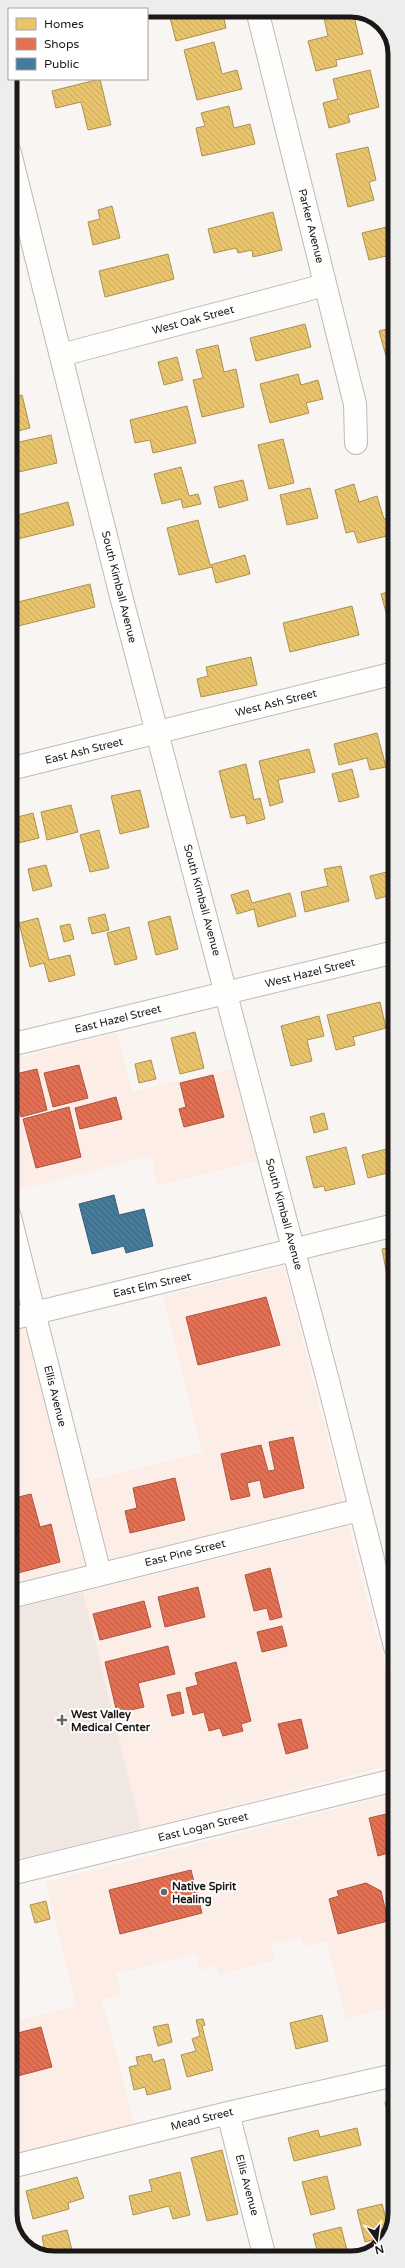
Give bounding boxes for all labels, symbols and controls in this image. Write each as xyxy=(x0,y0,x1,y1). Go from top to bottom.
legend xyxy=(8,8,148,80)
text: Homes xyxy=(44,17,84,31)
text: Shops xyxy=(44,37,79,51)
text: Public xyxy=(44,57,79,71)
street label: Parker Avenue xyxy=(295,188,327,264)
street label: West Oak Street xyxy=(151,303,235,337)
street label: South Kimball Avenue xyxy=(99,530,139,644)
street label: West Ash Street xyxy=(234,687,318,719)
street label: East Ash Street xyxy=(44,735,124,767)
street label: South Kimball Avenue xyxy=(181,843,223,957)
street label: West Hazel Street xyxy=(264,956,356,990)
street label: East Hazel Street xyxy=(73,1002,163,1036)
street label: South Kimball Avenue xyxy=(263,1157,305,1271)
street label: East Elm Street xyxy=(112,1270,192,1300)
street label: Ellis Avenue xyxy=(41,1364,69,1428)
street label: East Pine Street xyxy=(143,1537,227,1569)
place label: West Valley Medical Center xyxy=(71,1708,151,1734)
marker: West Valley Medical Center xyxy=(56,1714,68,1726)
street label: East Logan Street xyxy=(157,1809,249,1845)
place label: Native Spirit Healing xyxy=(172,1880,237,1907)
marker: Native Spirit Healing xyxy=(159,1887,169,1897)
street label: Mead Street xyxy=(169,2105,235,2133)
street label: Ellis Avenue xyxy=(233,2153,261,2217)
north arrow xyxy=(357,2220,397,2260)
text: N xyxy=(373,2242,385,2257)

